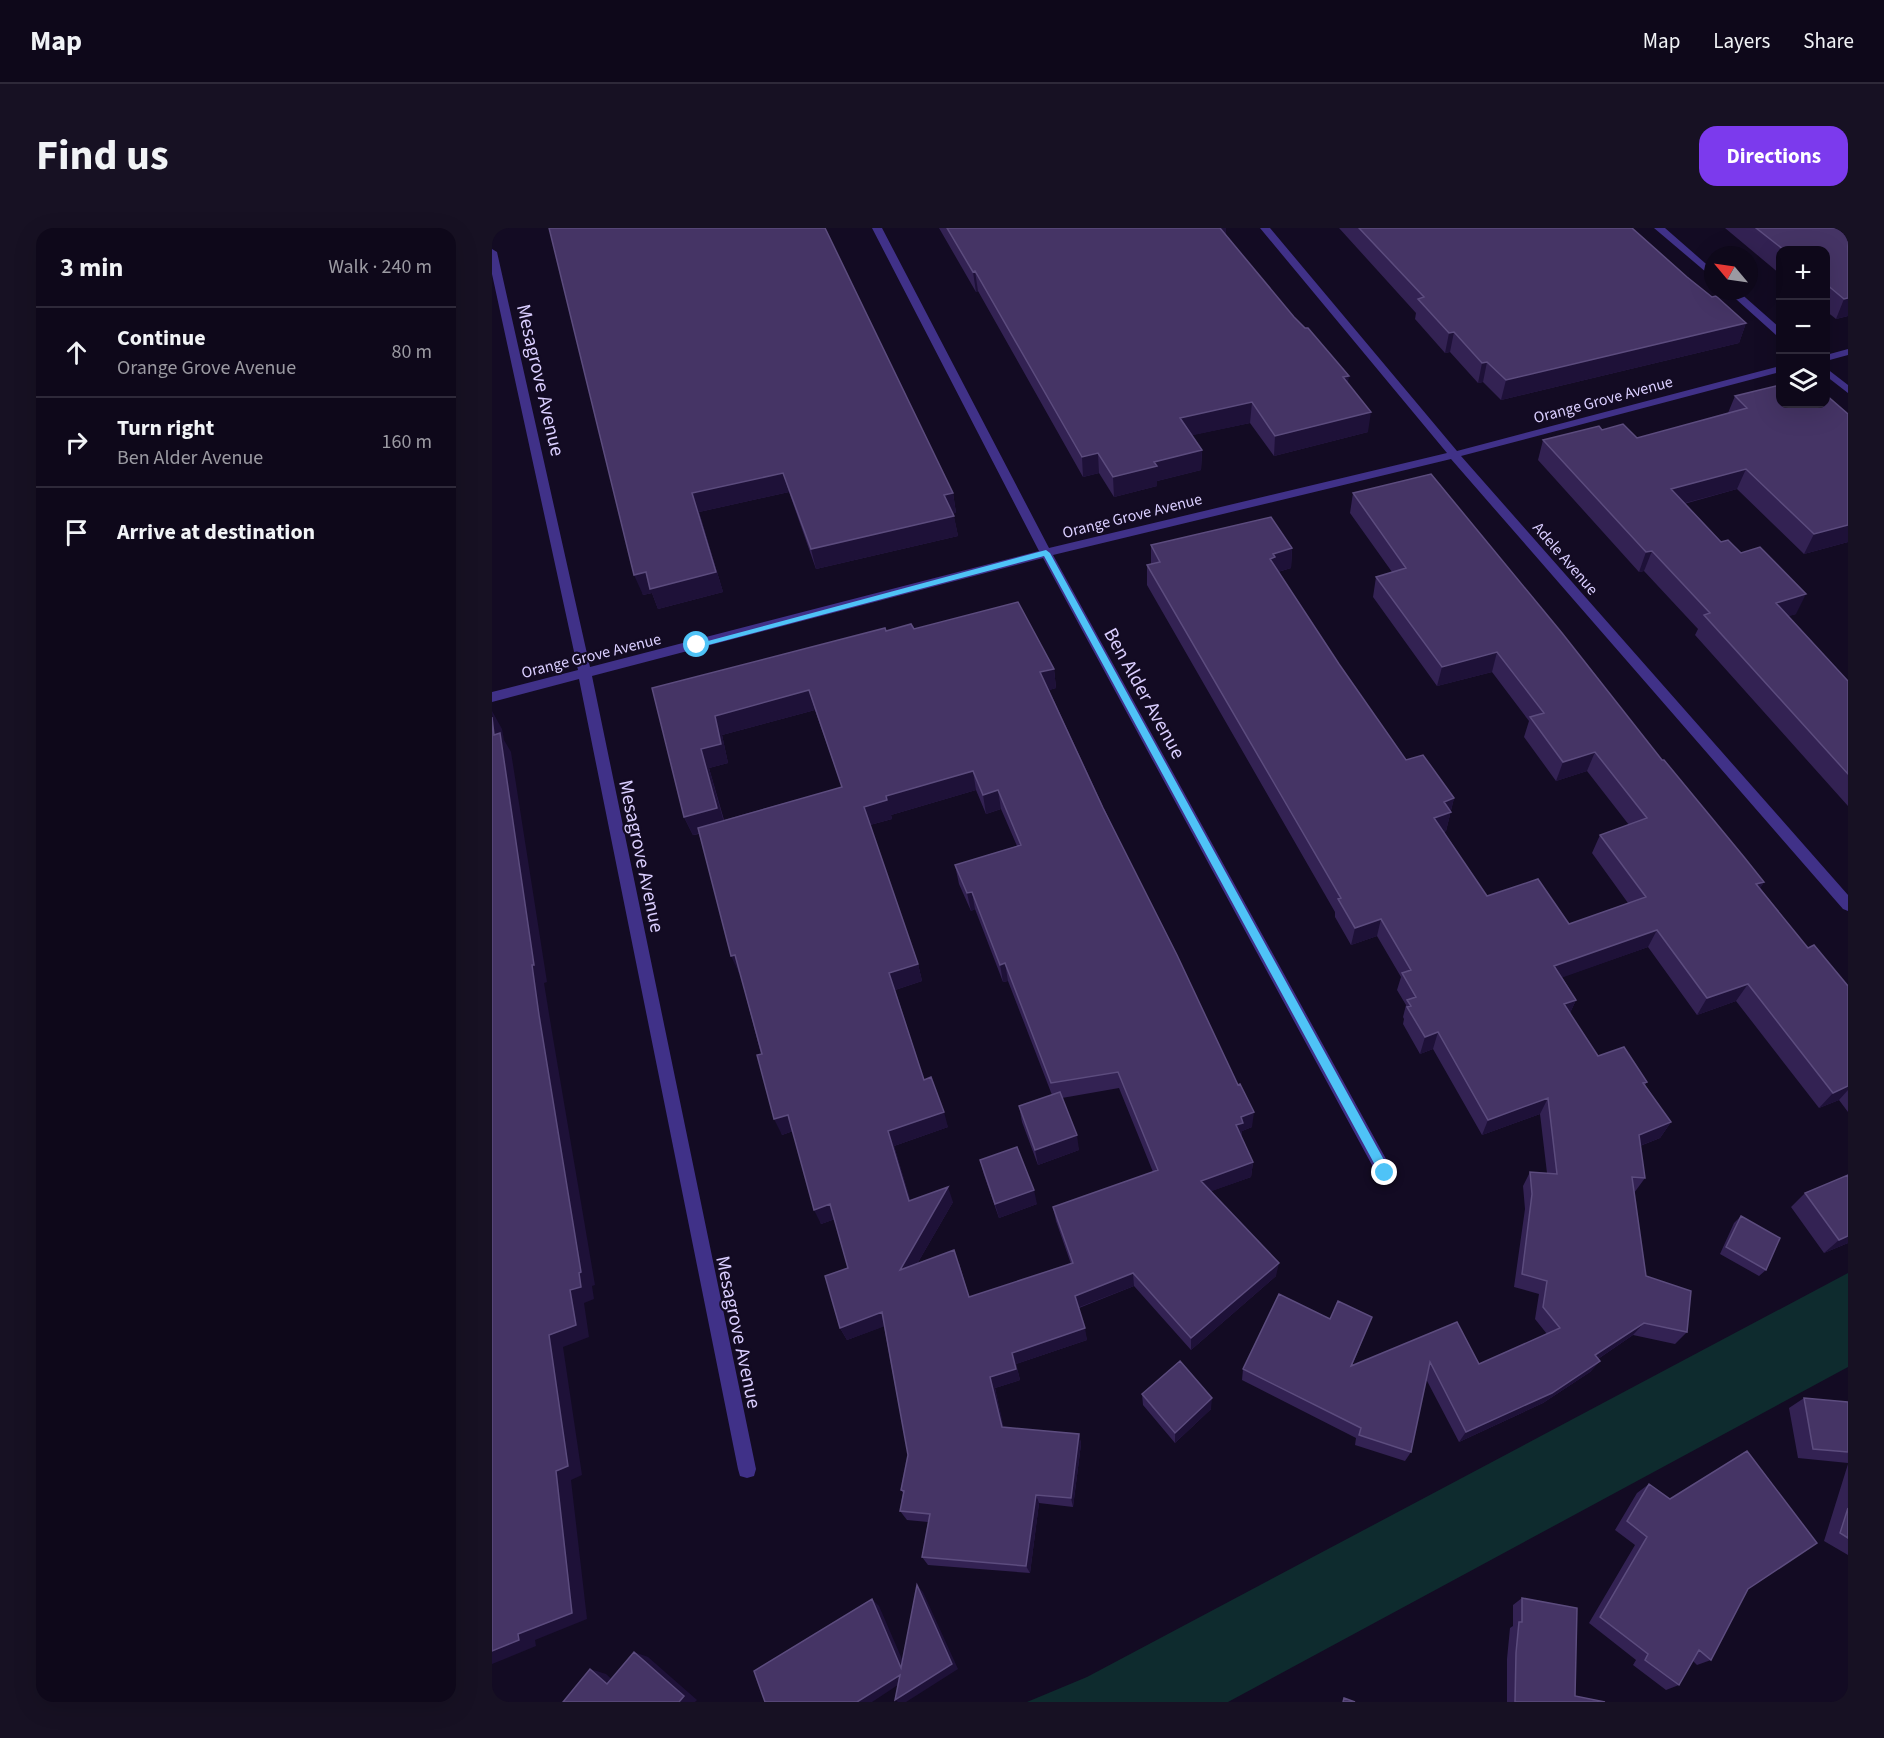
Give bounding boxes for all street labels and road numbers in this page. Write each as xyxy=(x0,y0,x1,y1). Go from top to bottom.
street label: Mesagrove Avenue xyxy=(509,301,571,459)
street label: Orange Grove Avenue xyxy=(1531,371,1675,429)
street label: Orange Grove Avenue xyxy=(1060,488,1204,544)
street label: Adele Avenue xyxy=(1527,517,1603,600)
street label: Ben Alder Avenue xyxy=(1096,623,1192,764)
street label: Orange Grove Avenue xyxy=(519,628,663,684)
street label: Mesagrove Avenue xyxy=(611,777,671,935)
street label: Mesagrove Avenue xyxy=(708,1253,768,1411)

